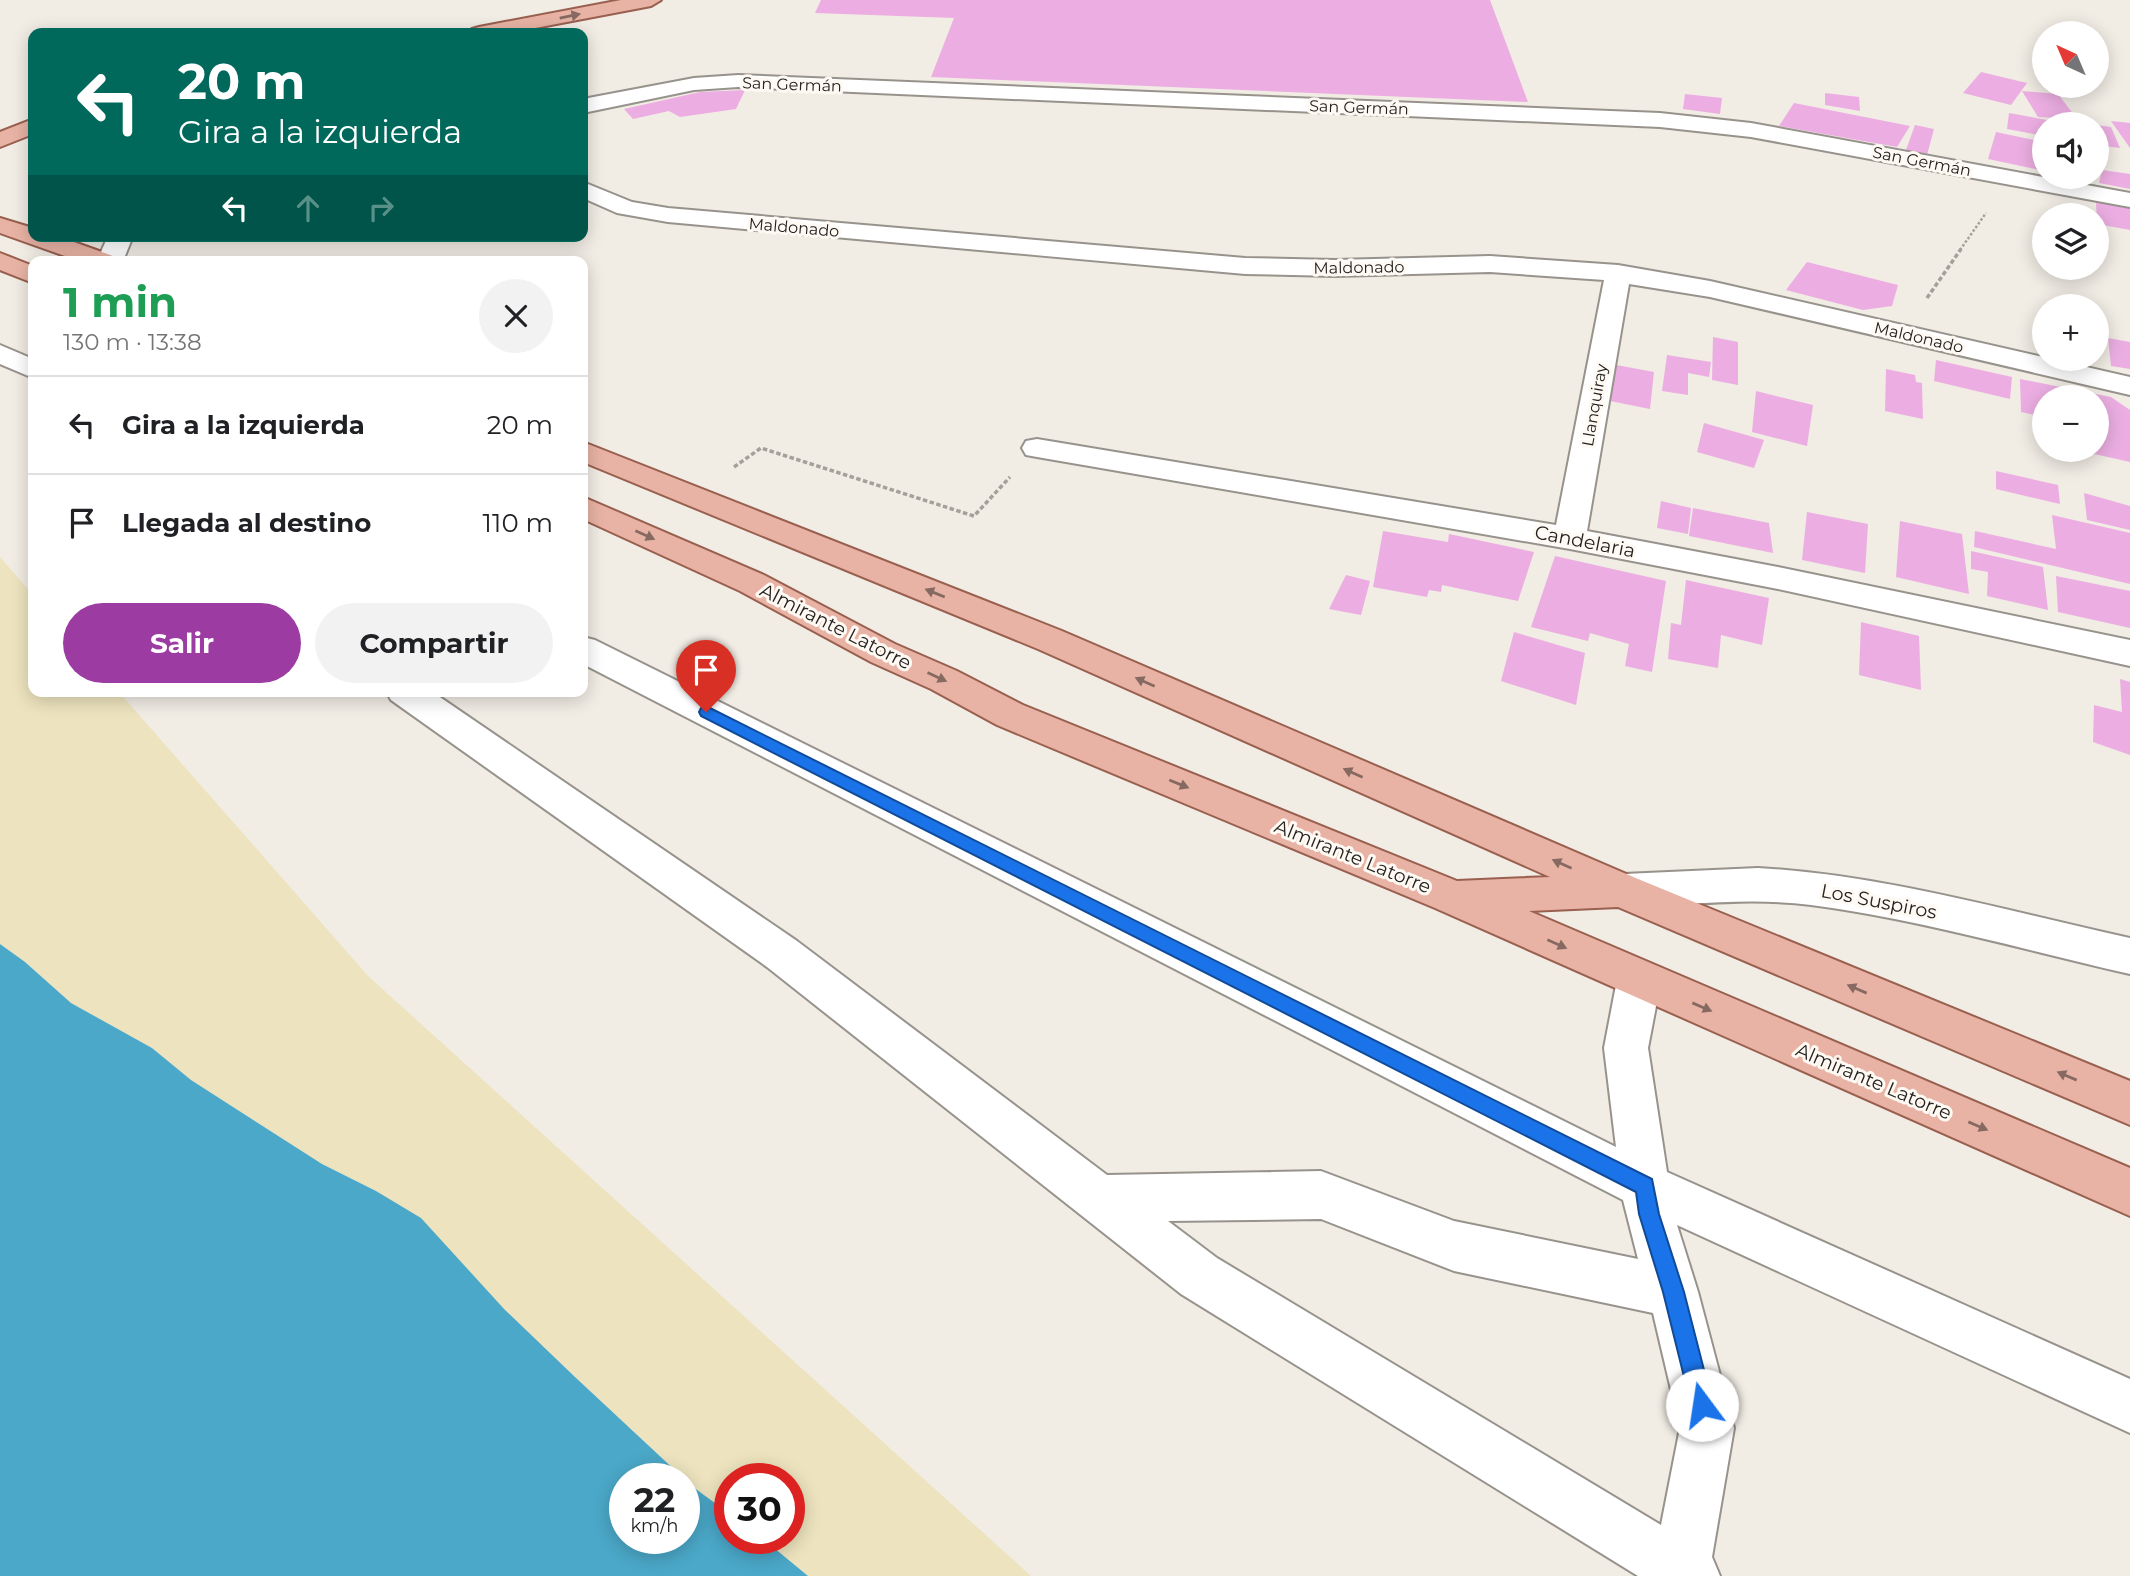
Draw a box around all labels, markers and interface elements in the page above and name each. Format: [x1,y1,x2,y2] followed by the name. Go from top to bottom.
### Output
[559,10,581,21] one-way arrow
[2032,21,2109,98] north arrow
[2032,21,2109,462] map controls
[178,52,305,111] text: 20 m
[63,56,154,147] icon: left
[742,73,842,96] street label: San Germán
[1309,96,1409,119] street label: San Germán
[178,112,462,151] text: Gira a la izquierda
[2032,112,2109,189] button: sound
[1871,143,1973,180] street label: San Germán
[216,189,254,227] icon: left
[289,189,327,227] icon: ahead
[362,189,400,227] icon: right
[2032,203,2109,280] button: layers
[748,214,840,241] street label: Maldonado
[1313,257,1405,278] street label: Maldonado
[63,276,177,328] text: 1 min
[479,279,553,353] button: close
[2032,294,2109,371] button: +
[1872,318,1965,357] street label: Maldonado
[63,328,202,356] text: 130 m · 13:38
[1578,362,1611,448] street label: Llanquiray
[2032,385,2109,462] button: −
[63,406,101,444] icon: left
[122,409,365,441] text: Gira a la izquierda
[487,409,553,441] text: 20 m
[63,504,101,542] icon: arrive
[122,507,371,539] text: Llegada al destino
[483,507,553,539] text: 110 m
[1533,520,1637,562] street label: Candelaria
[635,529,655,541] one-way arrow
[756,578,915,675] street label: Almirante Latorre
[925,587,945,599] one-way arrow
[63,603,301,683] button: Salir
[315,603,553,683] button: Compartir
[676,640,736,712] pin
[687,651,725,689] icon: arrive
[927,672,948,683] one-way arrow
[1134,676,1155,687] one-way arrow
[1343,767,1363,779] one-way arrow
[1169,779,1190,790] one-way arrow
[1271,815,1434,898] street label: Almirante Latorre
[1551,858,1572,869] one-way arrow
[1819,879,1939,924] street label: Los Suspiros
[1547,939,1568,950] one-way arrow
[1846,983,1867,994] one-way arrow
[1692,1001,1712,1013] one-way arrow
[1793,1038,1955,1125] street label: Almirante Latorre
[2056,1071,2077,1082] one-way arrow
[1968,1121,1989,1132] one-way arrow
[1665,1368,1739,1442] position arrow
[714,1463,805,1554] speed limit sign: 30
[634,1478,675,1521] text: 22
[630,1515,679,1537] text: km/h

